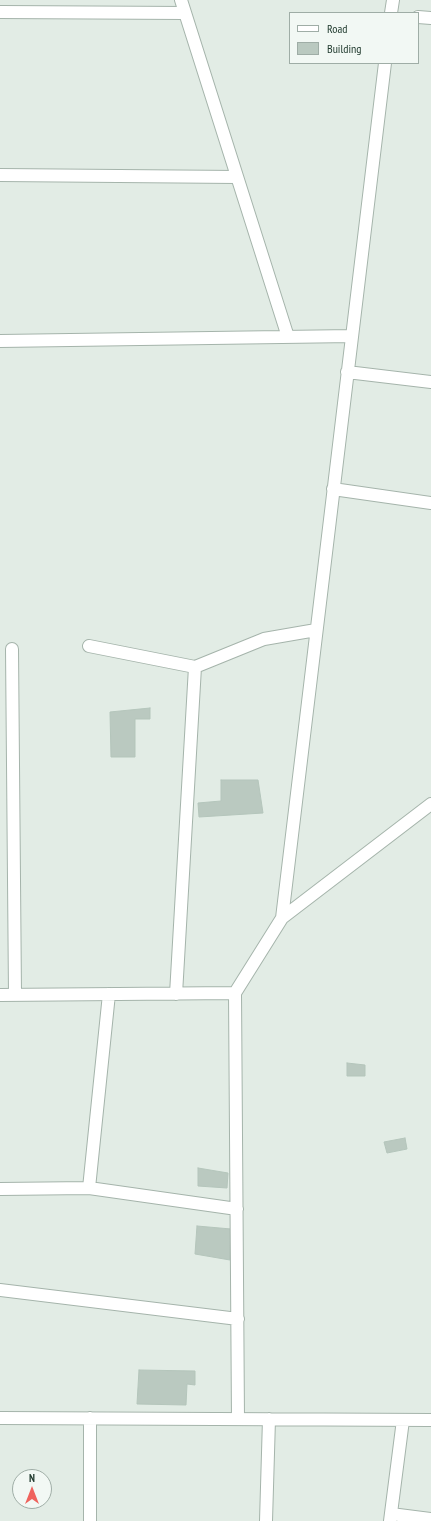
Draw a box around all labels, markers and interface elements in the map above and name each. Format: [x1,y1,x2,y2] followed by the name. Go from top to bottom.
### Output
[289,12,419,64] legend
[327,21,347,36] text: Road
[327,41,362,56] text: Building
[12,1469,52,1509] north arrow
[29,1471,35,1485] text: N

